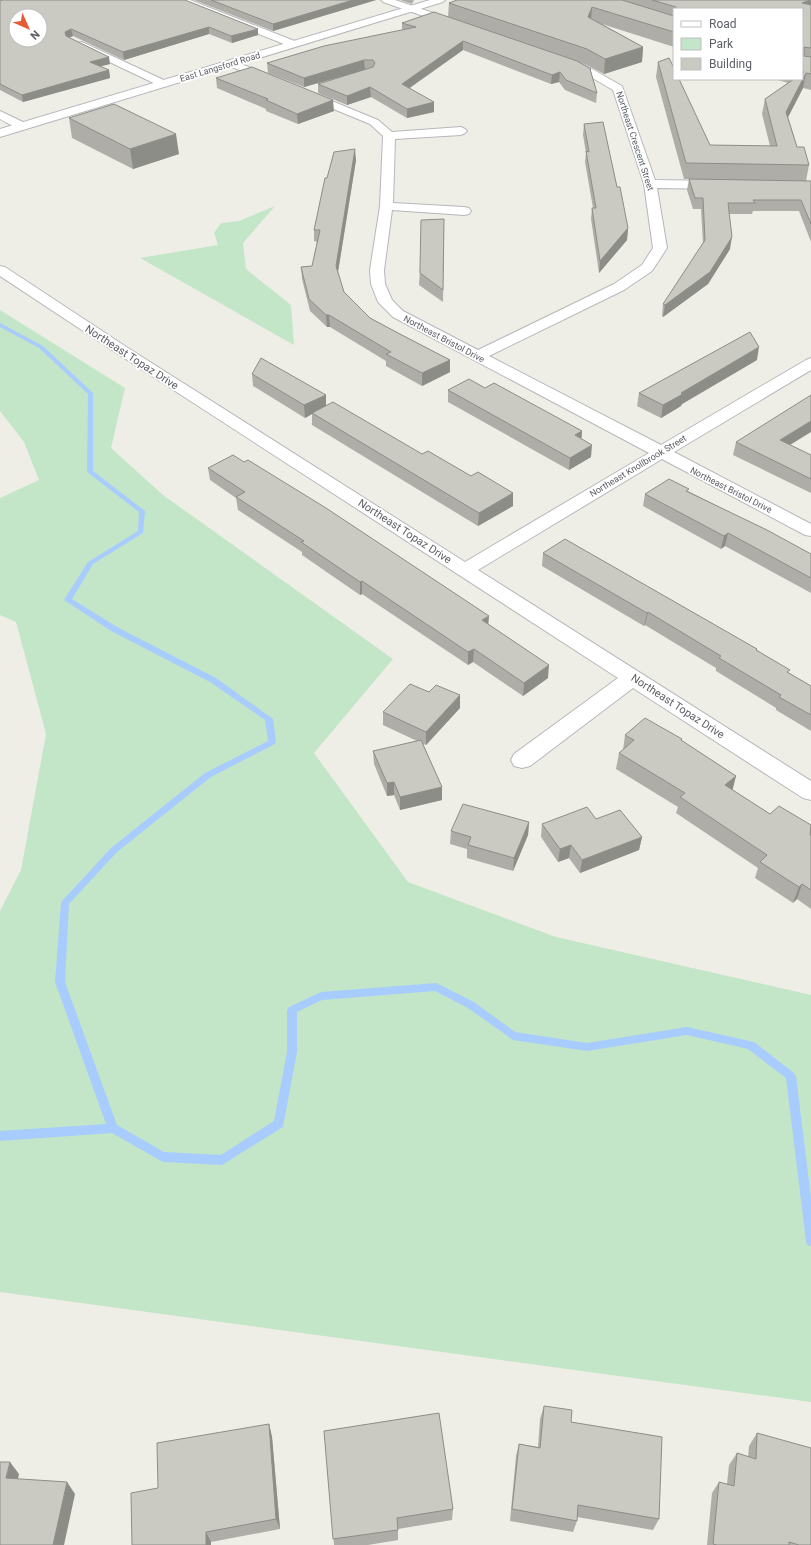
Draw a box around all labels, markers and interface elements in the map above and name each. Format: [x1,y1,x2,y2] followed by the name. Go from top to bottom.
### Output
[8,8,48,48] north arrow
[673,8,803,80] legend
[709,17,737,31] text: Road
[27,27,42,42] text: N
[709,37,734,51] text: Park
[179,50,261,84] street label: East Langsford Road
[709,57,752,71] text: Building
[614,90,656,192] street label: Northeast Crescent Street
[402,313,486,365] street label: Northeast Bristol Drive
[83,322,181,393] street label: Northeast Topaz Drive
[588,433,688,499] street label: Northeast Knollbrook Street
[688,465,774,515] street label: Northeast Bristol Drive
[356,496,454,567] street label: Northeast Topaz Drive
[629,671,727,742] street label: Northeast Topaz Drive

